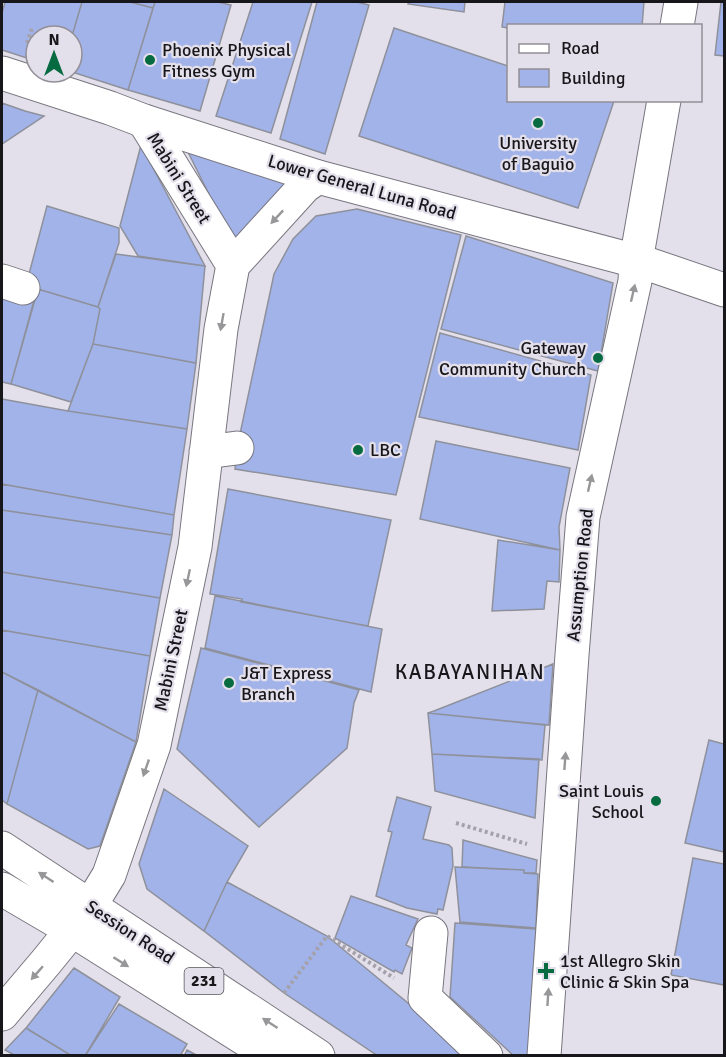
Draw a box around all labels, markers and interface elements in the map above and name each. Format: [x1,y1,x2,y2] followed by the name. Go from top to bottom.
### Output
[24,24,84,84] north arrow
[507,24,702,102] legend
[48,30,60,50] text: N
[561,37,600,59] text: Road
[162,39,291,82] place label: Phoenix Physical Fitness Gym
[143,53,157,67] marker: Phoenix Physical Fitness Gym
[561,67,625,89] text: Building
[531,116,545,130] marker: University of Baguio
[142,128,216,228] street label: Mabini Street
[499,132,577,175] place label: University of Baguio
[265,150,459,224] street label: Lower General Luna Road
[270,210,284,224] one-way arrow
[628,284,638,302] one-way arrow
[217,313,226,332] one-way arrow
[439,337,587,380] place label: Gateway Community Church
[591,351,605,365] marker: Gateway Community Church
[370,439,401,461] place label: LBC
[351,443,365,457] marker: LBC
[586,474,596,492] one-way arrow
[562,507,598,643] street label: Assumption Road
[183,568,192,587] one-way arrow
[149,607,193,713] street label: Mabini Street
[395,659,545,685] district label: KABAYANIHAN
[241,662,332,705] place label: J&T Express Branch
[222,676,236,690] marker: J&T Express Branch
[560,751,569,770] one-way arrow
[141,759,151,777] one-way arrow
[559,780,644,823] place label: Saint Louis School
[649,794,663,808] marker: Saint Louis School
[38,872,54,883] one-way arrow
[82,895,178,969] street label: Session Road
[560,950,689,993] place label: 1st Allegro Skin Clinic & Skin Spa
[113,956,129,967] one-way arrow
[537,962,555,980] marker: 1st Allegro Skin Clinic & Skin Spa
[31,965,44,980] one-way arrow
[184,968,224,994] road number: 231
[544,988,553,1007] one-way arrow
[262,1017,278,1029] one-way arrow

